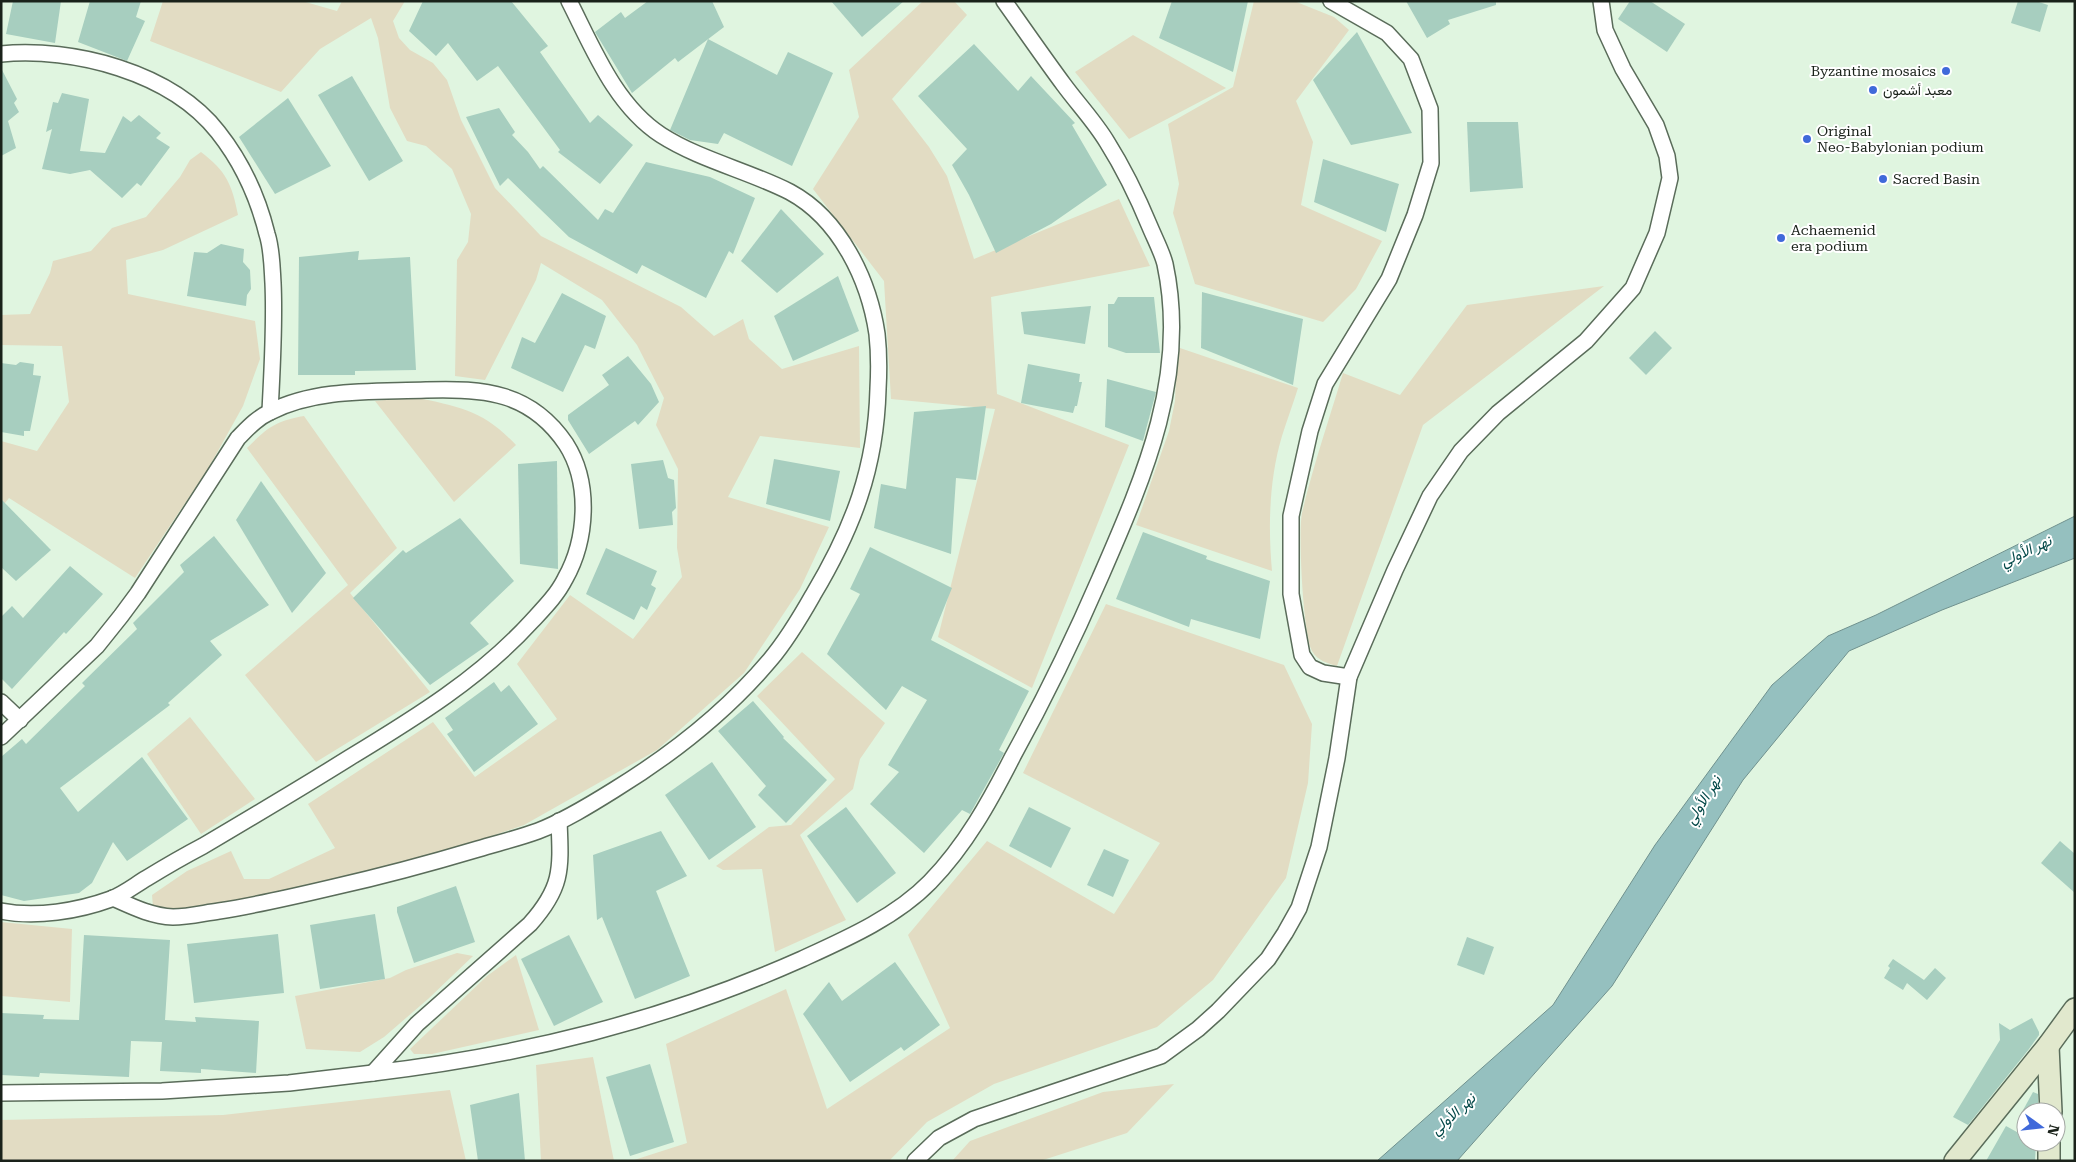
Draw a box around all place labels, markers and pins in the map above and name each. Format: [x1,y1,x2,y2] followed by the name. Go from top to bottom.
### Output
[1811,63,1936,79] place label: Byzantine mosaics
[1940,65,1952,77] marker: Byzantine mosaics
[1883,82,1952,99] place label: معبد أشمون
[1867,84,1879,96] marker: معبد أشمون
[1817,123,1984,155] place label: Original Neo-Babylonian podium
[1801,133,1813,145] marker: Original Neo-Babylonian podium
[1893,171,1980,187] place label: Sacred Basin
[1877,173,1889,185] marker: Sacred Basin
[1791,222,1876,254] place label: Achaemenid era podium
[1775,232,1787,244] marker: Achaemenid era podium

